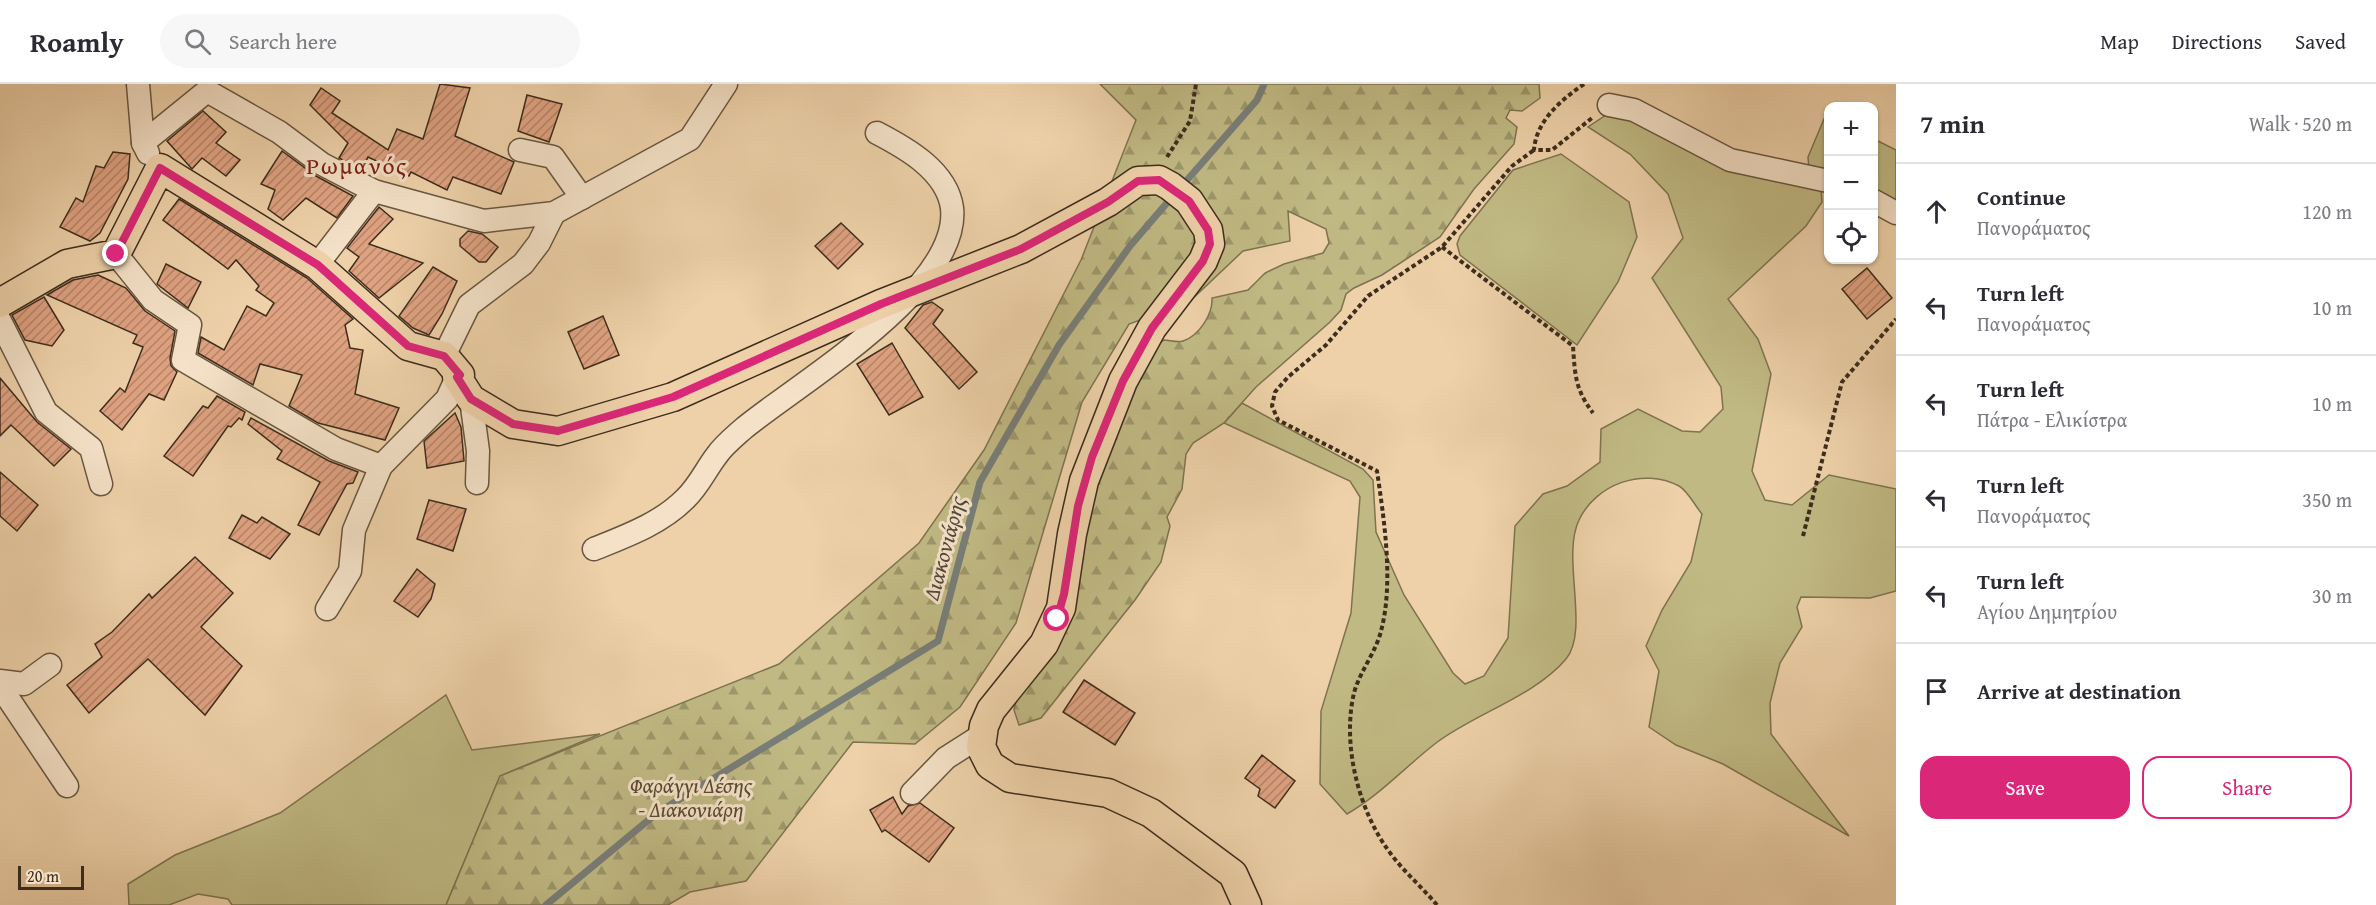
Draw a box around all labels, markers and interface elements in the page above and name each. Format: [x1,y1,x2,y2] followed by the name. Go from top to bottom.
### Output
[160,14,580,68] search box
[30,21,124,62] text: Roamly
[181,25,214,58] icon: search
[229,25,337,57] text: Search here
[2100,26,2139,57] text: Map
[2172,26,2262,57] text: Directions
[2295,26,2346,57] text: Saved
[1824,102,1878,264] map controls
[1824,102,1878,156] button: +
[1920,104,1985,143] text: 7 min
[2249,109,2352,138] text: Walk · 520 m
[306,148,408,183] district label: Ρωμανός
[1824,156,1878,210] button: −
[1977,181,2066,213] text: Continue
[1920,195,1953,228] icon: ahead
[2302,197,2352,226] text: 120 m
[1824,210,1878,264] button: locate
[1977,213,2091,242] text: Πανοράματος
[102,240,128,266] route end
[1977,277,2064,309] text: Turn left
[1920,291,1953,324] icon: left
[2312,293,2352,322] text: 10 m
[1977,309,2091,338] text: Πανοράματος
[1977,373,2064,405] text: Turn left
[1920,387,1953,420] icon: left
[2312,389,2352,418] text: 10 m
[1977,405,2128,434] text: Πάτρα - Ελικίστρα
[1977,469,2064,501] text: Turn left
[1920,483,1953,516] icon: left
[2302,485,2352,514] text: 350 m
[915,491,974,604] water label: Διακονιάρης
[1977,501,2091,530] text: Πανοράματος
[1977,565,2064,597] text: Turn left
[1920,579,1953,612] icon: left
[2312,581,2352,610] text: 30 m
[1977,597,2117,626] text: Αγίου Δημητρίου
[1043,605,1069,631] route start
[1920,675,1953,708] icon: arrive
[1977,675,2181,707] text: Arrive at destination
[1920,756,2130,819] button: Save
[2142,756,2352,819] button: Share
[630,770,753,825] park label: Φαράγγι Δέσης - Διακονιάρη
[18,863,84,890] scale bar
[27,864,59,888] text: 20 m

